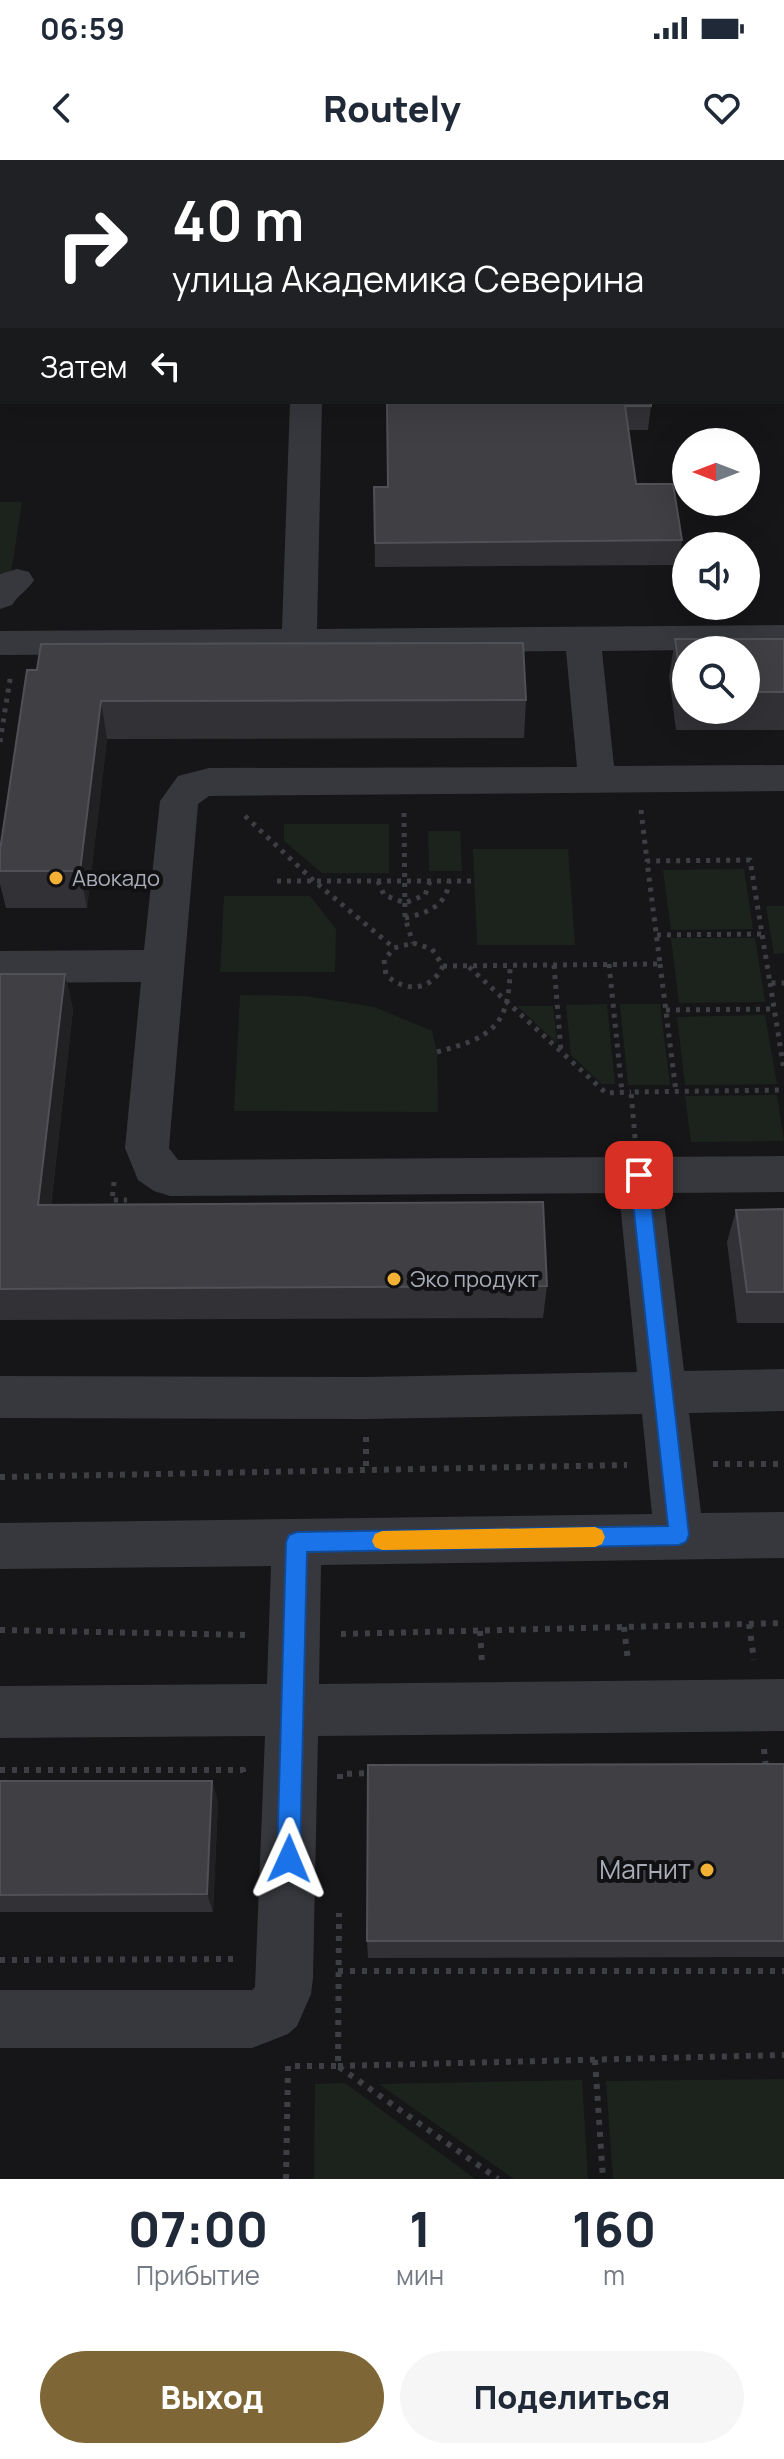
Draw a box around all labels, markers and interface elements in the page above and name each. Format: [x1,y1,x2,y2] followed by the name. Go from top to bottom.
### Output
[40,8,125,49] text: 06:59
[323,84,461,133] text: Routely
[40,86,84,130] icon: back
[700,86,744,130] icon: heart
[172,181,304,258] text: 40 m
[40,192,144,296] icon: right
[172,254,644,303] text: улица Академика Северина
[144,344,188,388] icon: left
[40,346,128,387] text: Затем
[672,428,760,516] north arrow
[672,428,760,724] map controls
[672,532,760,620] button: sound
[672,636,760,724] button: search
[72,863,160,893] place label: Авокадо
[47,869,65,887] marker: Авокадо
[605,1141,673,1209] pin
[617,1153,661,1197] icon: arrive
[410,1264,539,1294] place label: Эко продукт
[385,1270,403,1288] marker: Эко продукт
[247,1817,331,1901] position arrow
[599,1851,691,1887] place label: Магнит
[698,1861,716,1879] marker: Магнит
[128,2196,268,2261] text: 07:00
[409,2196,431,2261] text: 1
[572,2196,656,2261] text: 160
[136,2257,260,2293] text: Прибытие
[396,2257,444,2293] text: мин
[603,2257,625,2293] text: m
[40,2351,384,2443] button: Выход
[400,2351,744,2443] button: Поделиться

